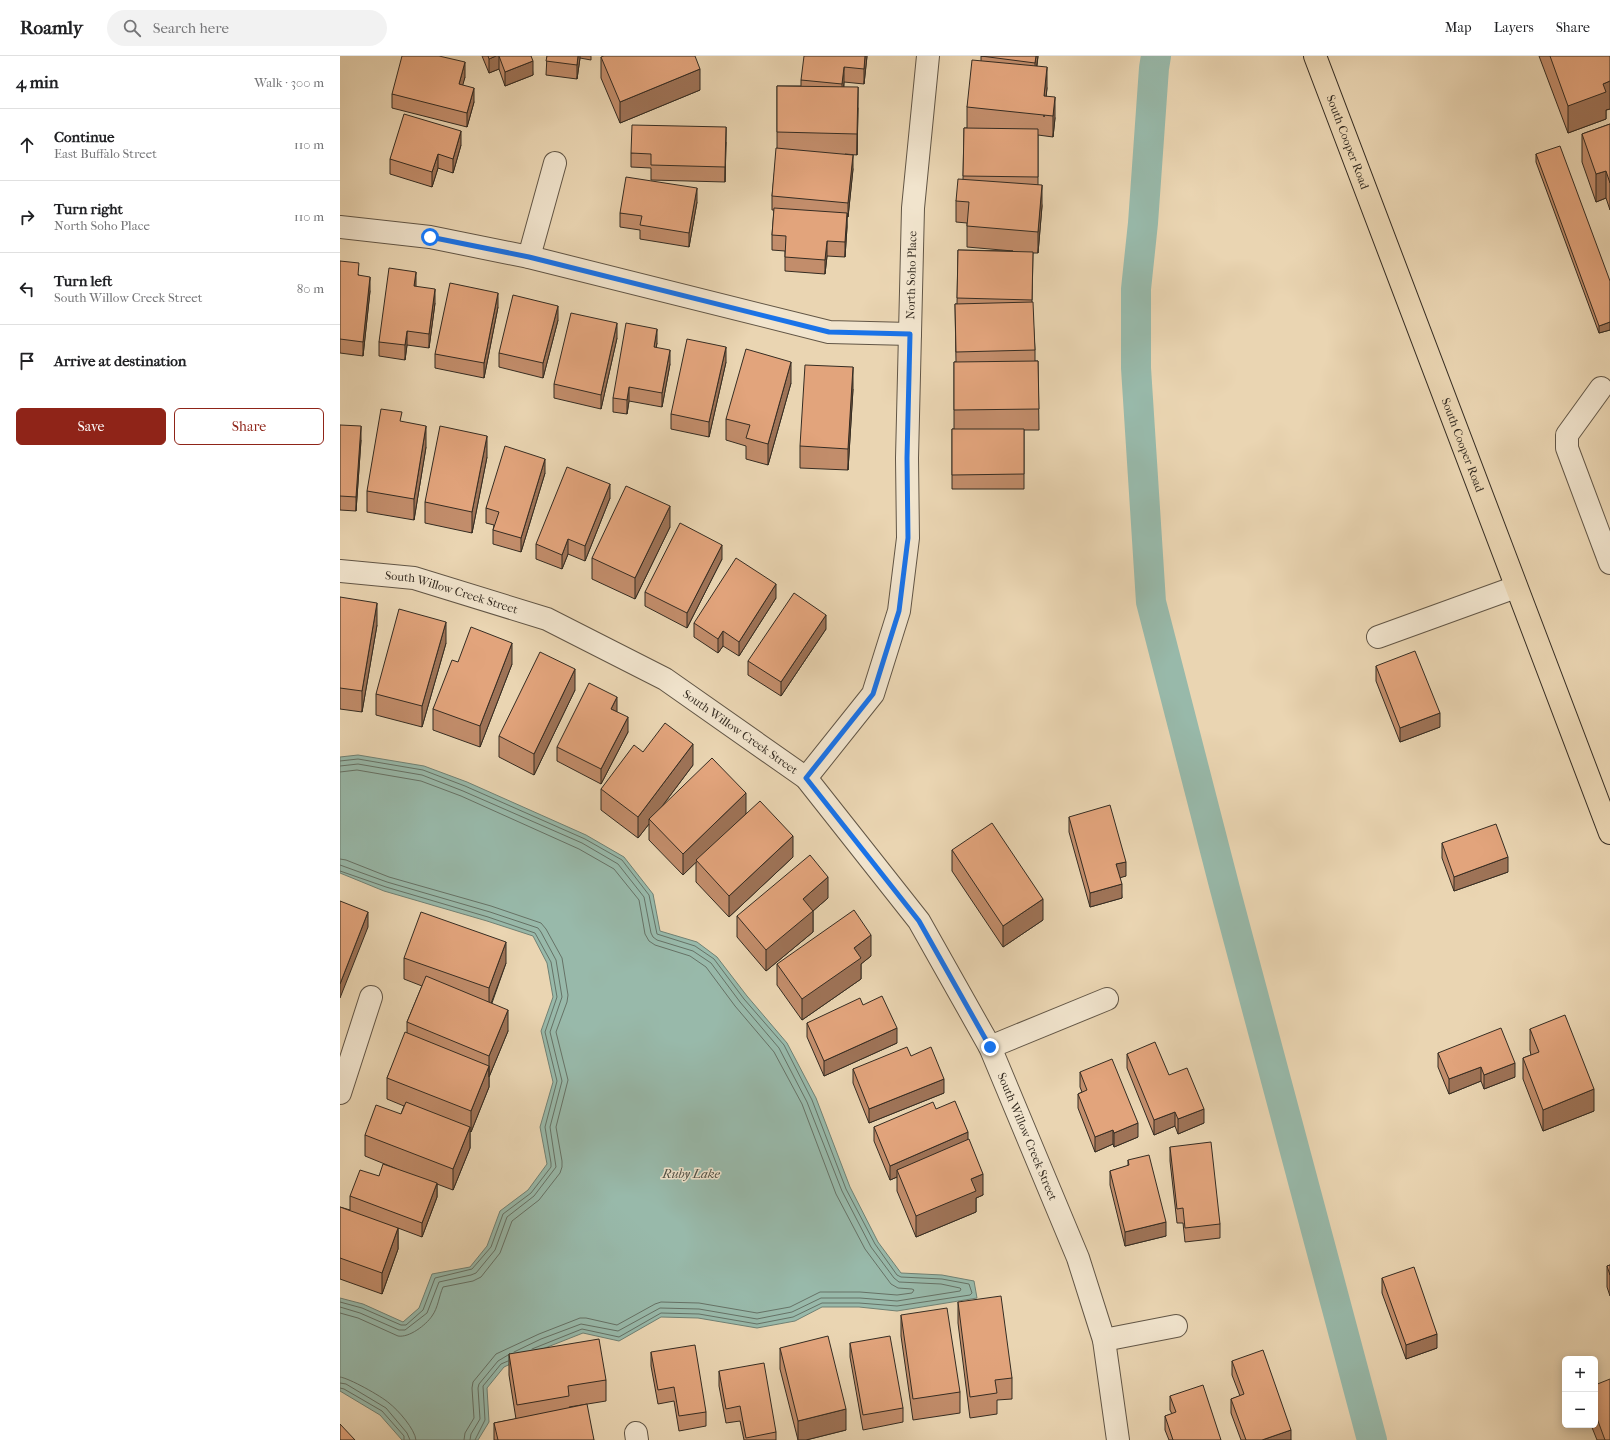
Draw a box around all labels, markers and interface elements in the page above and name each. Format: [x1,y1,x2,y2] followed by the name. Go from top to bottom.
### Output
[107,10,387,46] search box
[20,17,83,39] text: Roamly
[121,17,143,39] icon: search
[153,19,229,37] text: Search here
[1445,19,1472,36] text: Map
[1494,19,1534,36] text: Layers
[1556,19,1590,36] text: Share
[16,72,59,92] text: 4 min
[254,75,324,90] text: Walk · 300 m
[1323,93,1372,192] street label: South Cooper Road
[54,128,114,146] text: Continue
[16,134,38,156] icon: ahead
[294,137,324,152] text: 110 m
[54,146,157,161] text: East Buffalo Street
[54,200,123,218] text: Turn right
[16,206,38,228] icon: right
[294,209,324,224] text: 110 m
[54,218,150,233] text: North Soho Place
[421,228,439,246] route start
[903,231,919,320] street label: North Soho Place
[54,272,112,290] text: Turn left
[16,278,38,300] icon: left
[297,281,324,296] text: 80 m
[54,290,202,305] text: South Willow Creek Street
[16,350,38,372] icon: arrive
[54,352,186,370] text: Arrive at destination
[1438,396,1487,494] street label: South Cooper Road
[16,408,166,445] button: Save
[174,408,324,445] button: Share
[385,568,520,617] street label: South Willow Creek Street
[680,687,801,777] street label: South Willow Creek Street
[981,1038,999,1056] route end
[994,1070,1060,1203] street label: South Willow Creek Street
[661,1166,721,1181] water label: Ruby Lake
[1562,1356,1598,1428] map controls
[1562,1356,1598,1392] button: +
[1562,1392,1598,1428] button: −

